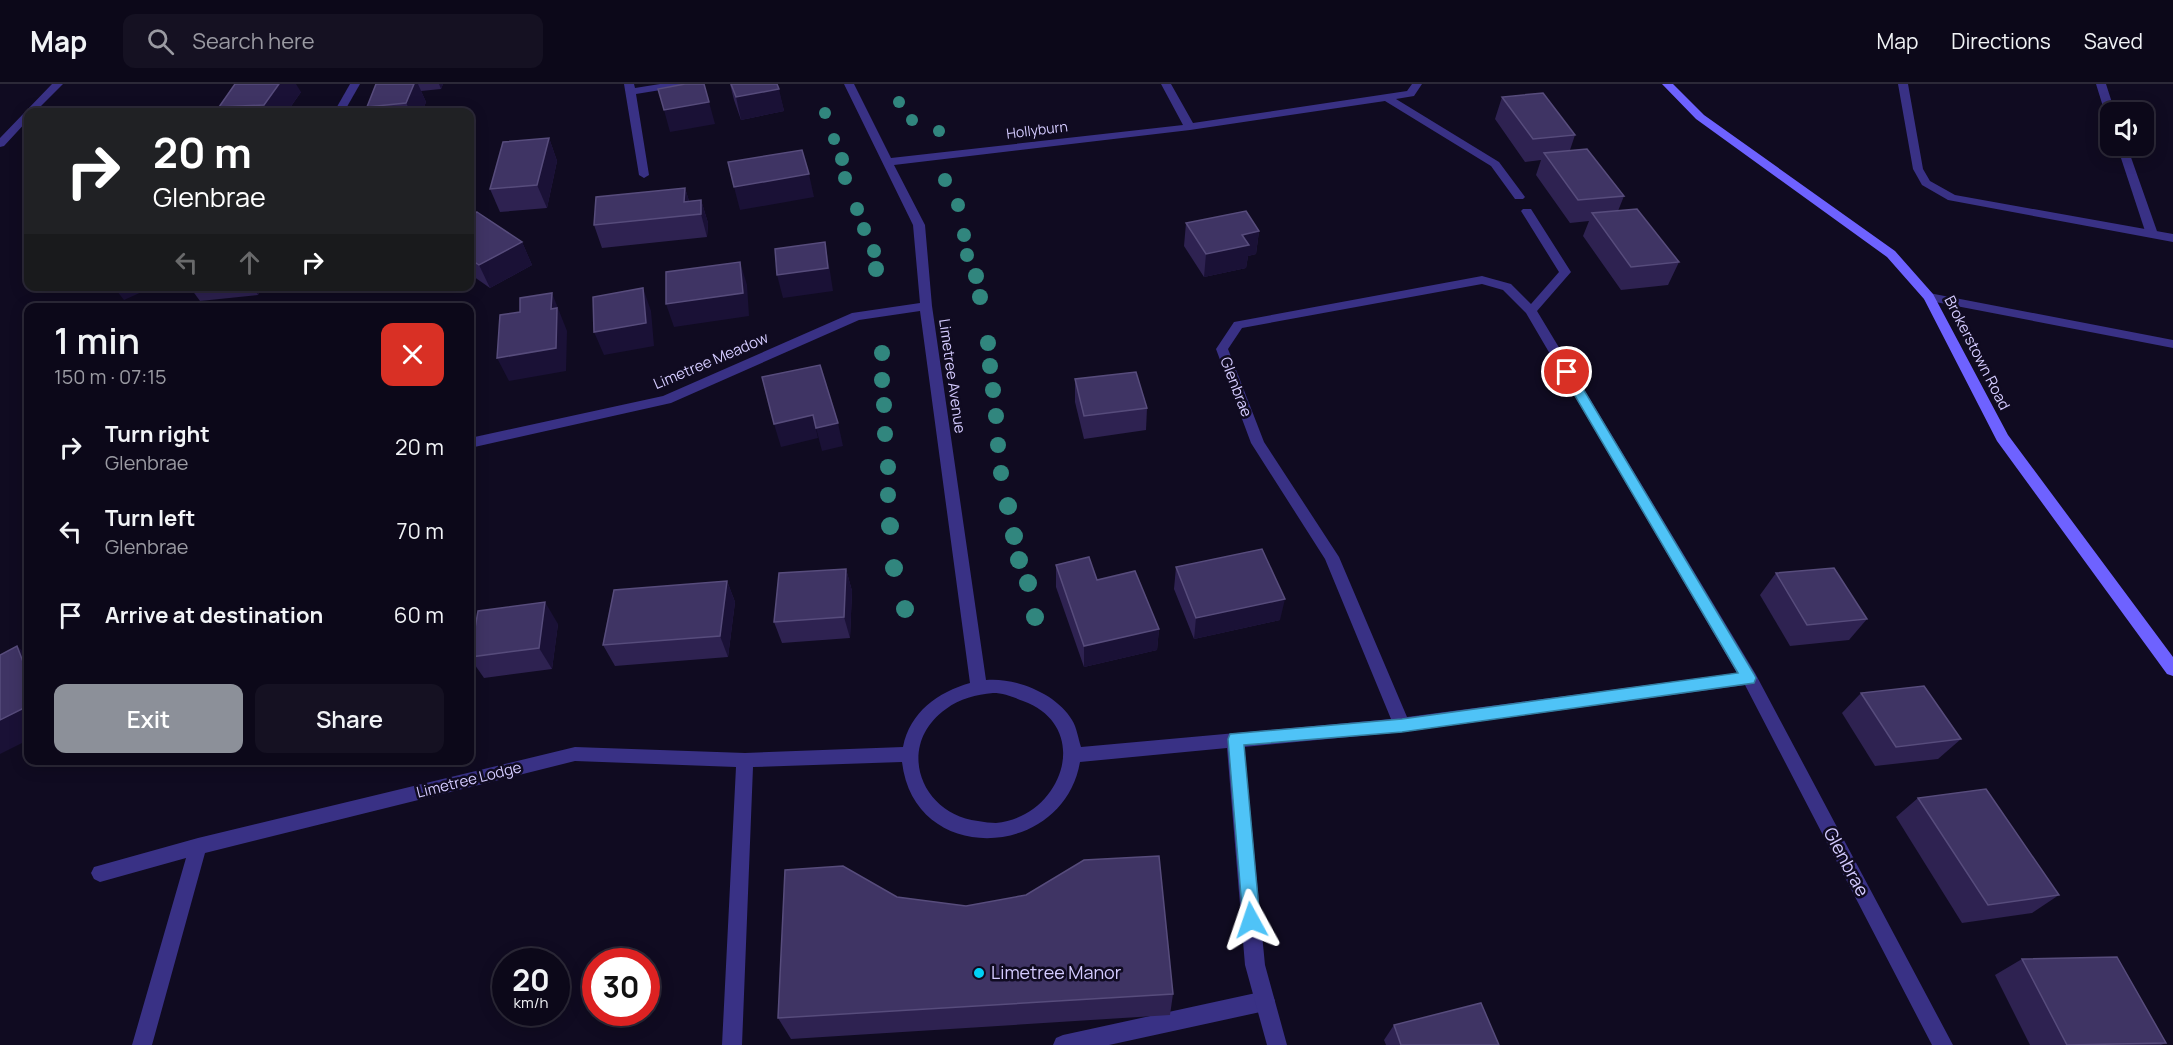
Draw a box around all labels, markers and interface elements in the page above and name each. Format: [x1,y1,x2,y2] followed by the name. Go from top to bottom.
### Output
[123,14,543,68] search box
[30,22,87,60] text: Map
[144,25,177,58] icon: search
[192,26,315,56] text: Search here
[1877,27,1918,55] text: Map
[1951,27,2051,55] text: Directions
[2084,27,2143,55] text: Saved
[2100,102,2154,156] map controls
[2100,102,2154,156] button: sound
[1005,116,1069,143] street label: Hollyburn
[153,123,252,181] text: 20 m
[54,132,132,210] icon: right
[153,178,266,215] text: Glenbrae
[170,246,203,279] icon: left
[233,246,266,279] icon: ahead
[296,246,329,279] icon: right
[1940,292,2015,414] street label: Brokerstown Road
[54,316,140,365] text: 1 min
[934,317,971,435] street label: Limetree Avenue
[381,323,444,386] button: close
[650,327,772,394] street label: Limetree Meadow
[1541,346,1592,397] pin
[1215,354,1258,420] street label: Glenbrae
[1550,355,1583,388] icon: arrive
[54,363,167,390] text: 150 m · 07:15
[105,419,210,449] text: Turn right
[54,431,87,464] icon: right
[395,432,444,462] text: 20 m
[105,449,189,476] text: Glenbrae
[105,503,195,533] text: Turn left
[54,515,87,548] icon: left
[396,516,444,546] text: 70 m
[105,533,189,560] text: Glenbrae
[54,599,87,632] icon: arrive
[105,600,323,630] text: Arrive at destination
[394,600,444,630] text: 60 m
[54,684,243,753] button: Exit
[255,684,444,753] button: Share
[414,756,524,803] street label: Limetree Lodge
[1819,823,1875,900] street label: Glenbrae
[1219,888,1283,952] position arrow
[582,948,660,1026] speed limit sign: 30
[512,959,550,1000] text: 20
[991,960,1122,984] place label: Limetree Manor
[972,966,986,980] marker: Limetree Manor
[514,992,548,1013] text: km/h

